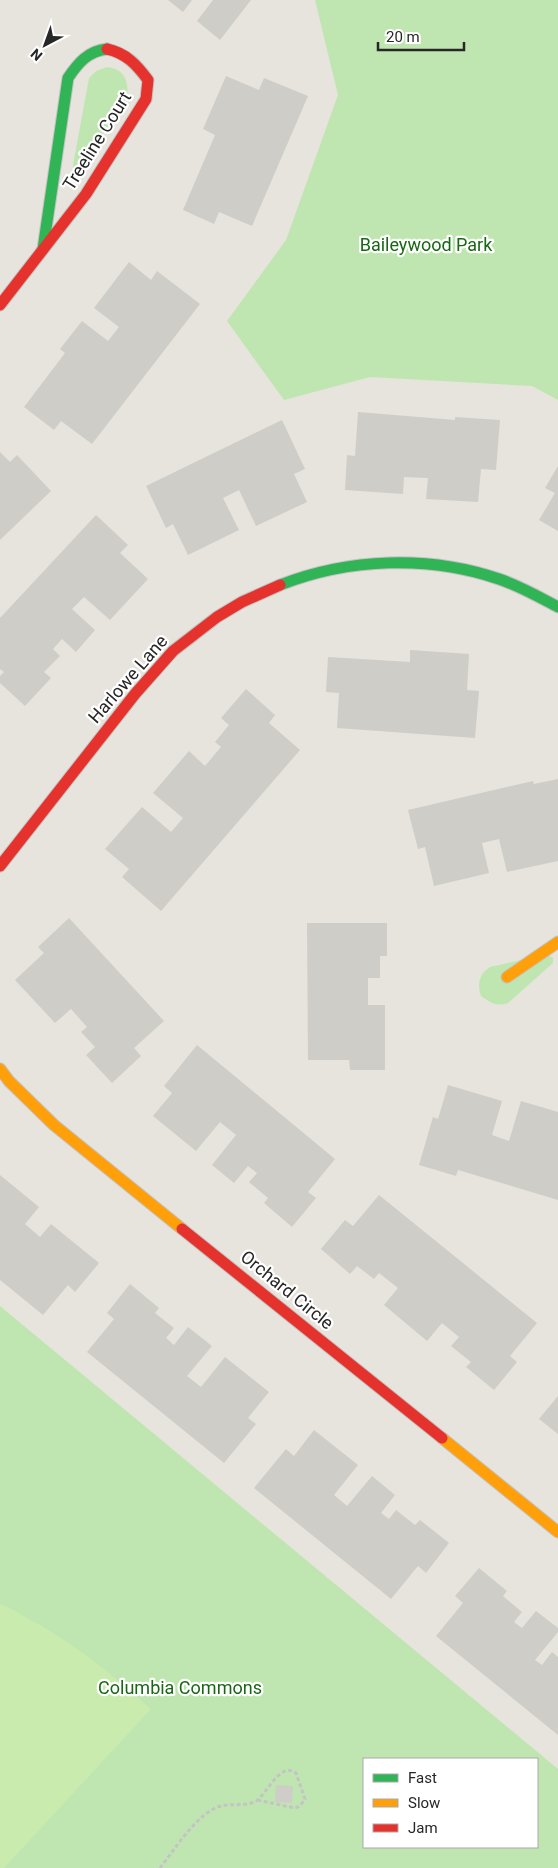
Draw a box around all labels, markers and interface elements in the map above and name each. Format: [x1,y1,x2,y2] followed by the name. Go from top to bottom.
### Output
[20,20,70,70] north arrow
[378,20,464,52] scale bar
[386,28,420,46] text: 20 m
[27,46,45,64] text: N
[58,88,135,194] street label: Treeline Court
[360,234,493,255] park label: Baileywood Park
[84,630,172,727] street label: Harlowe Lane
[237,1246,338,1333] street label: Orchard Circle
[98,1677,262,1698] park label: Columbia Commons
[363,1758,538,1848] legend
[408,1769,437,1787] text: Fast
[408,1794,440,1812] text: Slow
[408,1819,438,1837] text: Jam

